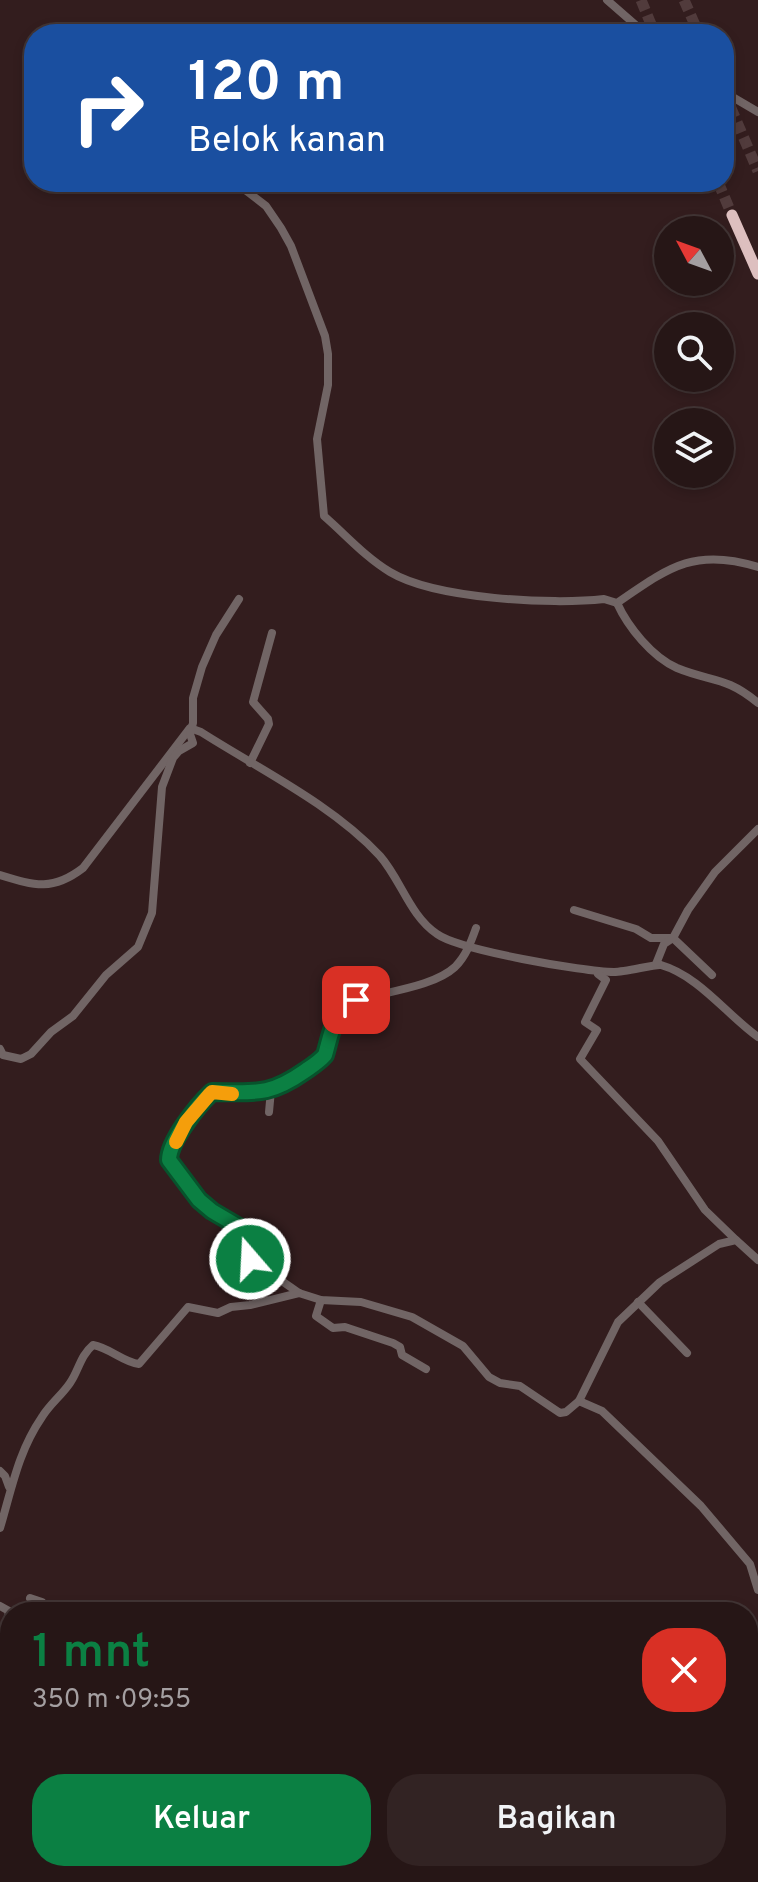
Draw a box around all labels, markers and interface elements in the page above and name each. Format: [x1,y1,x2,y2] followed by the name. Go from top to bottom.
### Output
[188,50,345,120] text: 120 m
[56,56,160,160] icon: right
[188,119,386,165] text: Belok kanan
[654,216,734,296] north arrow
[654,216,734,488] map controls
[654,312,734,392] button: search
[654,408,734,488] button: layers
[322,966,390,1034] pin
[334,978,378,1022] icon: arrive
[208,1217,292,1301] position arrow
[32,1624,150,1684] text: 1 mnt
[642,1628,726,1712] button: close
[32,1684,191,1717] text: 350 m · 09:55
[32,1774,371,1866] button: Keluar
[387,1774,726,1866] button: Bagikan

